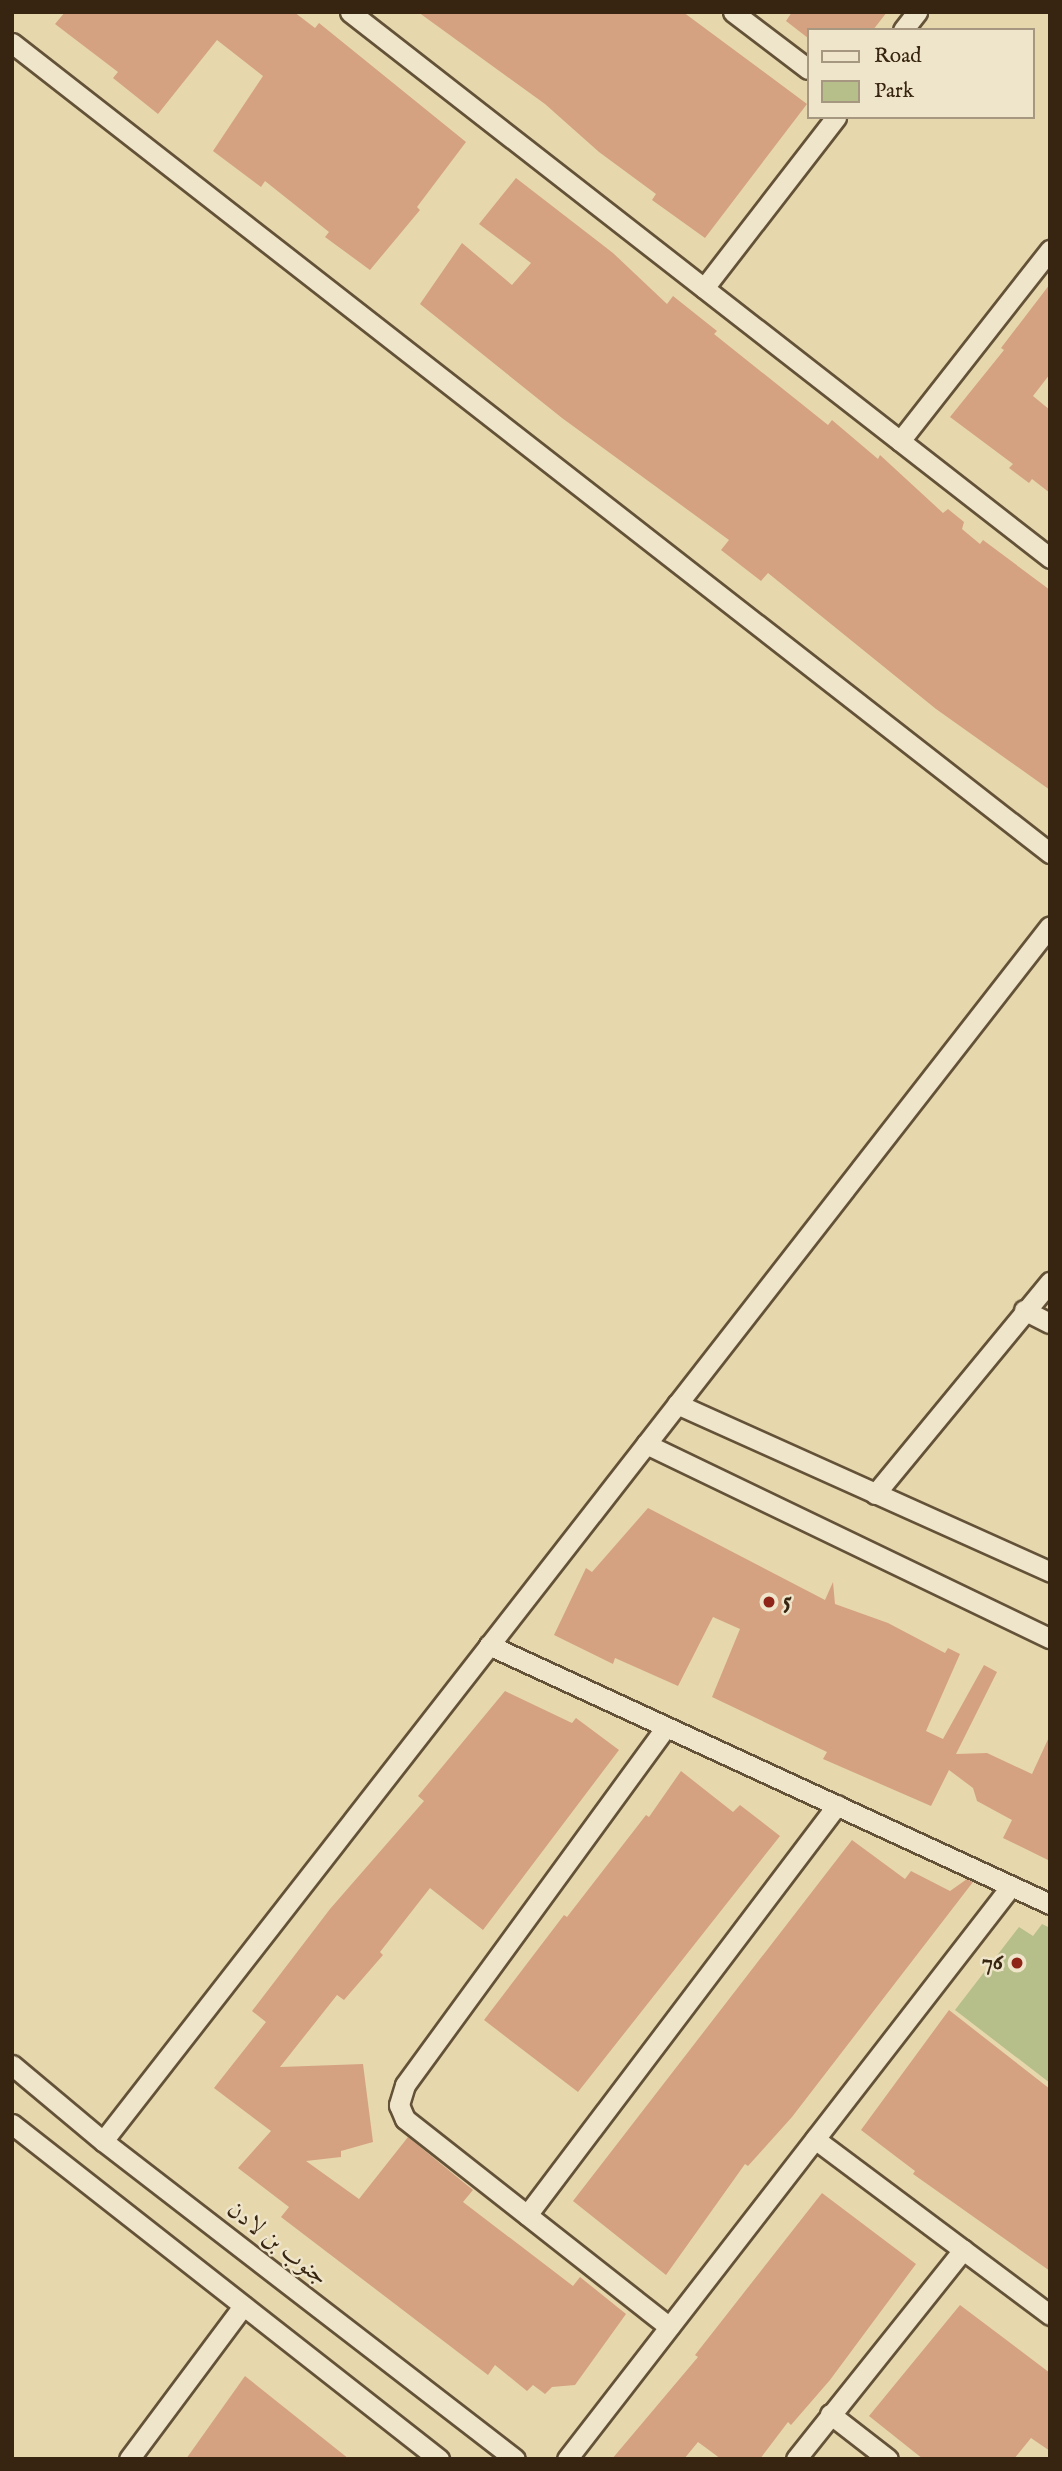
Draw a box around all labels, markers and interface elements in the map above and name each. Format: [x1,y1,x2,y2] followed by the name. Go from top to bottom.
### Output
[806,28,1034,119] legend
[874,43,921,70] text: Road
[874,78,914,105] text: Park
[783,1588,792,1616] place label: 5
[761,1594,777,1610] marker: 5
[982,1949,1003,1977] place label: 76
[1009,1955,1025,1971] marker: 76
[221,2196,333,2292] street label: جنوب بن لادن

